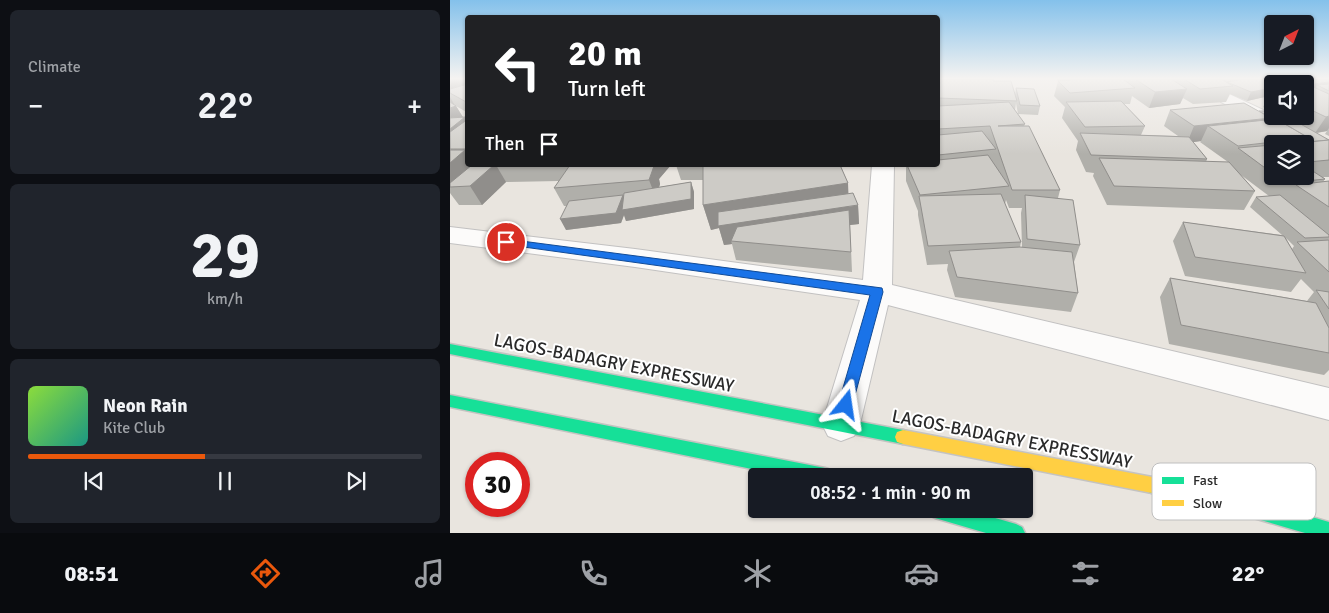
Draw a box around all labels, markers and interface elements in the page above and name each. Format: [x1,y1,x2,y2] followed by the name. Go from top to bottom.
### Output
[1264,15,1314,65] north arrow
[1264,15,1314,185] map controls
[568,32,642,75] text: 20 m
[485,35,550,100] icon: left
[28,57,81,77] text: Climate
[568,75,646,102] text: Turn left
[1264,75,1314,125] button: sound
[197,82,253,129] text: 22°
[28,89,43,123] text: −
[407,89,422,123] text: +
[535,130,563,158] icon: arrive
[485,132,525,156] text: Then
[1264,135,1314,185] button: layers
[190,216,260,296] text: 29
[485,221,527,263] pin
[492,228,520,256] icon: arrive
[207,289,243,309] text: km/h
[492,329,736,397] street label: LAGOS-BADAGRY EXPRESSWAY
[819,378,871,430] position arrow
[103,394,188,418] text: Neon Rain
[890,405,1134,473] street label: LAGOS-BADAGRY EXPRESSWAY
[103,418,165,438] text: Kite Club
[465,452,530,517] speed limit sign: 30
[1152,463,1316,520] legend
[80,467,108,495] icon: previous
[211,467,239,495] icon: pause
[342,467,370,495] icon: next
[1193,472,1218,489] text: Fast
[810,481,971,505] text: 08:52 · 1 min · 90 m
[1193,495,1222,512] text: Slow
[248,556,283,591] icon: directions
[412,556,447,591] icon: music
[576,556,611,591] icon: phone
[740,556,775,591] icon: climate
[904,556,939,591] icon: car
[1068,556,1103,591] icon: filters
[65,560,119,587] text: 08:51
[1232,560,1264,587] text: 22°

